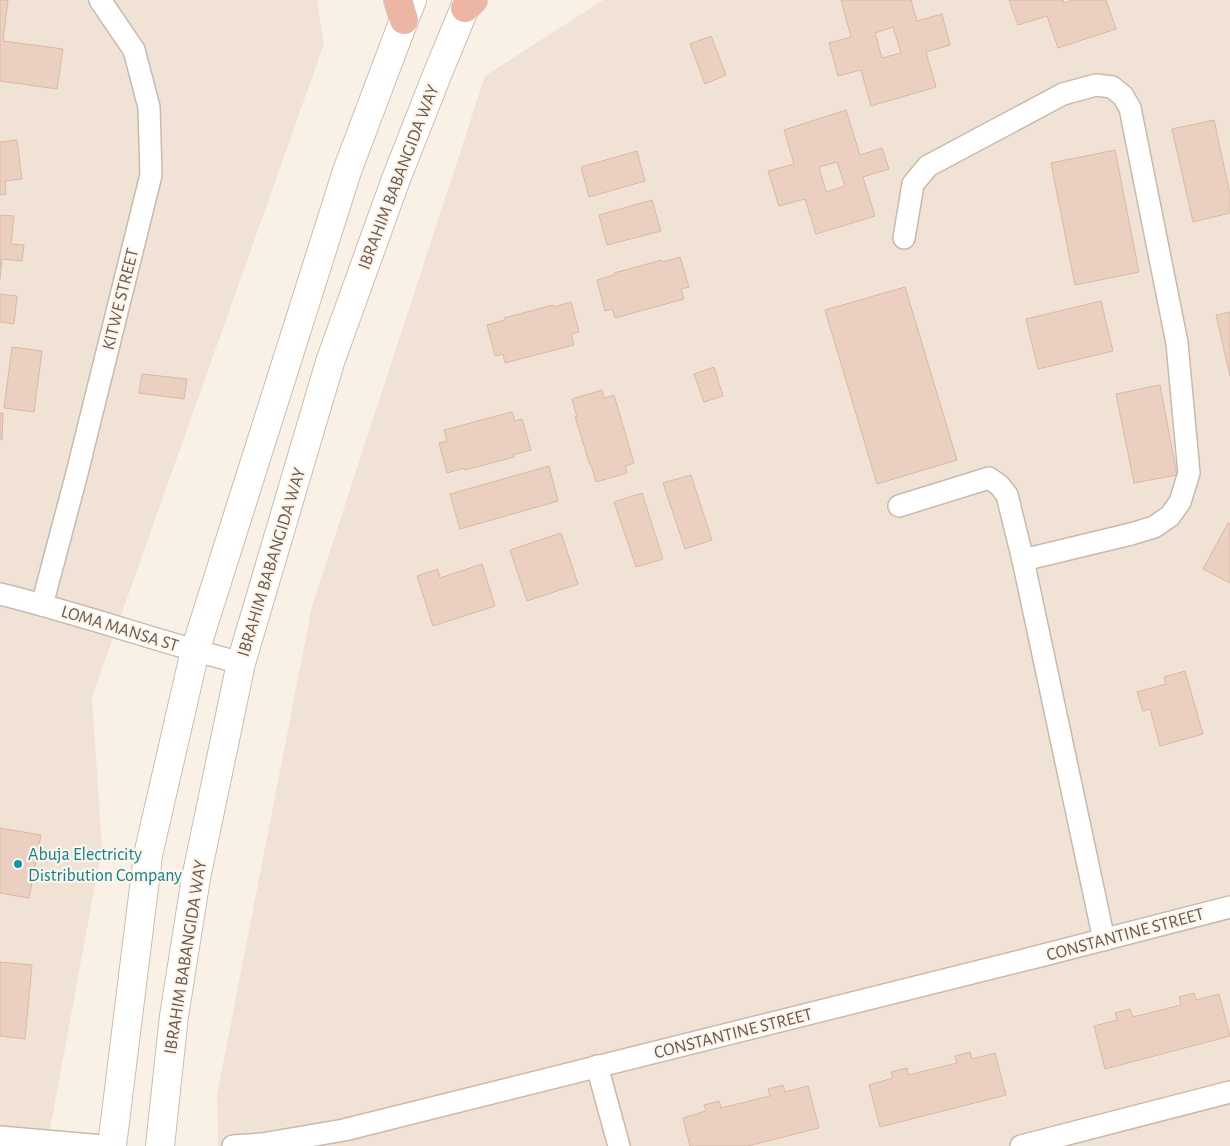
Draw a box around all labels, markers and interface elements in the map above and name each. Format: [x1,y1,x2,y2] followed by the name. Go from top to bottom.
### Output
[355,82,443,272] street label: IBRAHIM BABANGIDA WAY
[100,246,142,352] street label: KITWE STREET
[235,465,309,659] street label: IBRAHIM BABANGIDA WAY
[59,603,181,655] street label: LOMA MANSA ST
[28,846,182,885] place label: Abuja Electricity Distribution Company
[12,858,24,870] marker: Abuja Electricity Distribution Company
[162,858,210,1056] street label: IBRAHIM BABANGIDA WAY
[1045,905,1206,965] street label: CONSTANTINE STREET
[652,1006,814,1062] street label: CONSTANTINE STREET

